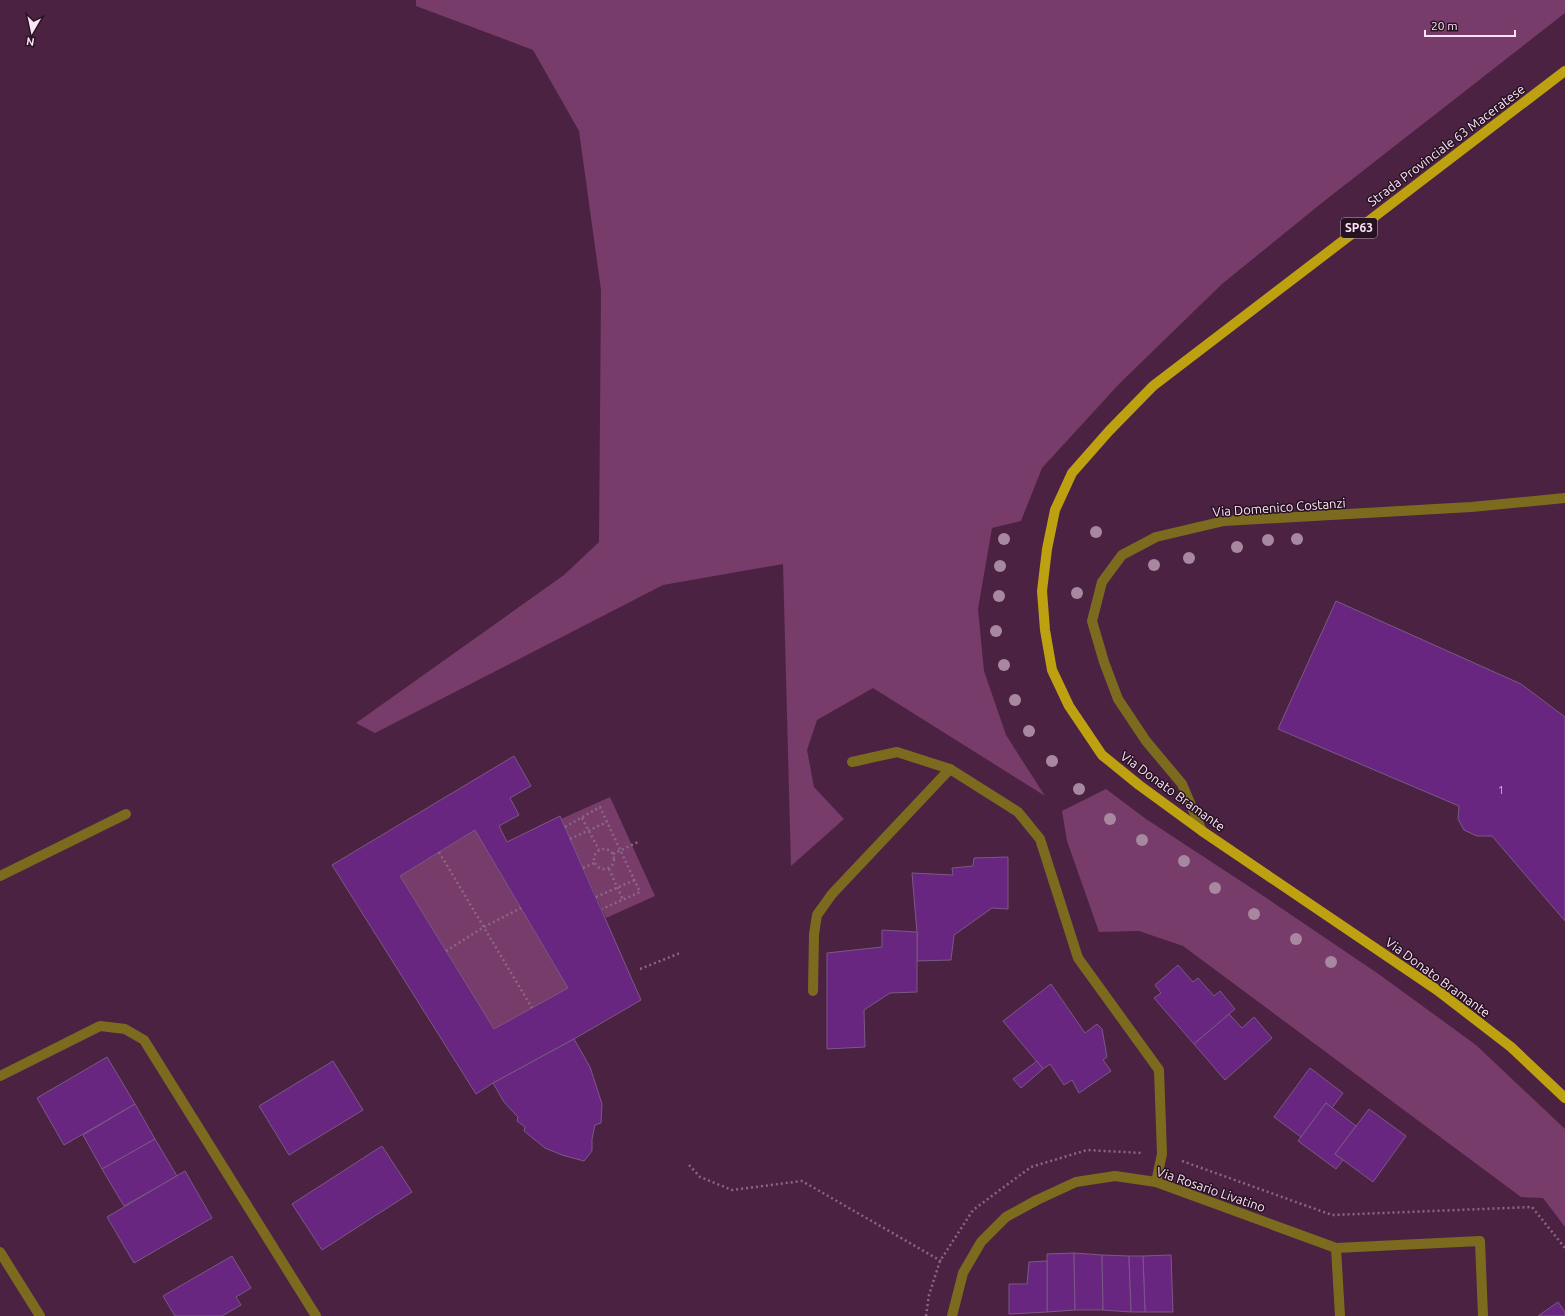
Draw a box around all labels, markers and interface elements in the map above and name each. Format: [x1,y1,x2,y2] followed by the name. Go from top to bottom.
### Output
[12,12,52,52] north arrow
[1425,12,1515,38] scale bar
[1431,19,1458,32] text: 20 m
[25,35,35,48] text: N
[1365,81,1527,209] street label: Strada Provinciale 63 Maceratese
[1341,218,1377,238] road number: SP63
[1212,495,1346,519] street label: Via Domenico Costanzi
[1118,748,1228,834] street label: Via Donato Bramante
[1498,784,1504,796] house number: 1
[1383,934,1493,1020] street label: Via Donato Bramante
[1155,1164,1267,1214] street label: Via Rosario Livatino

